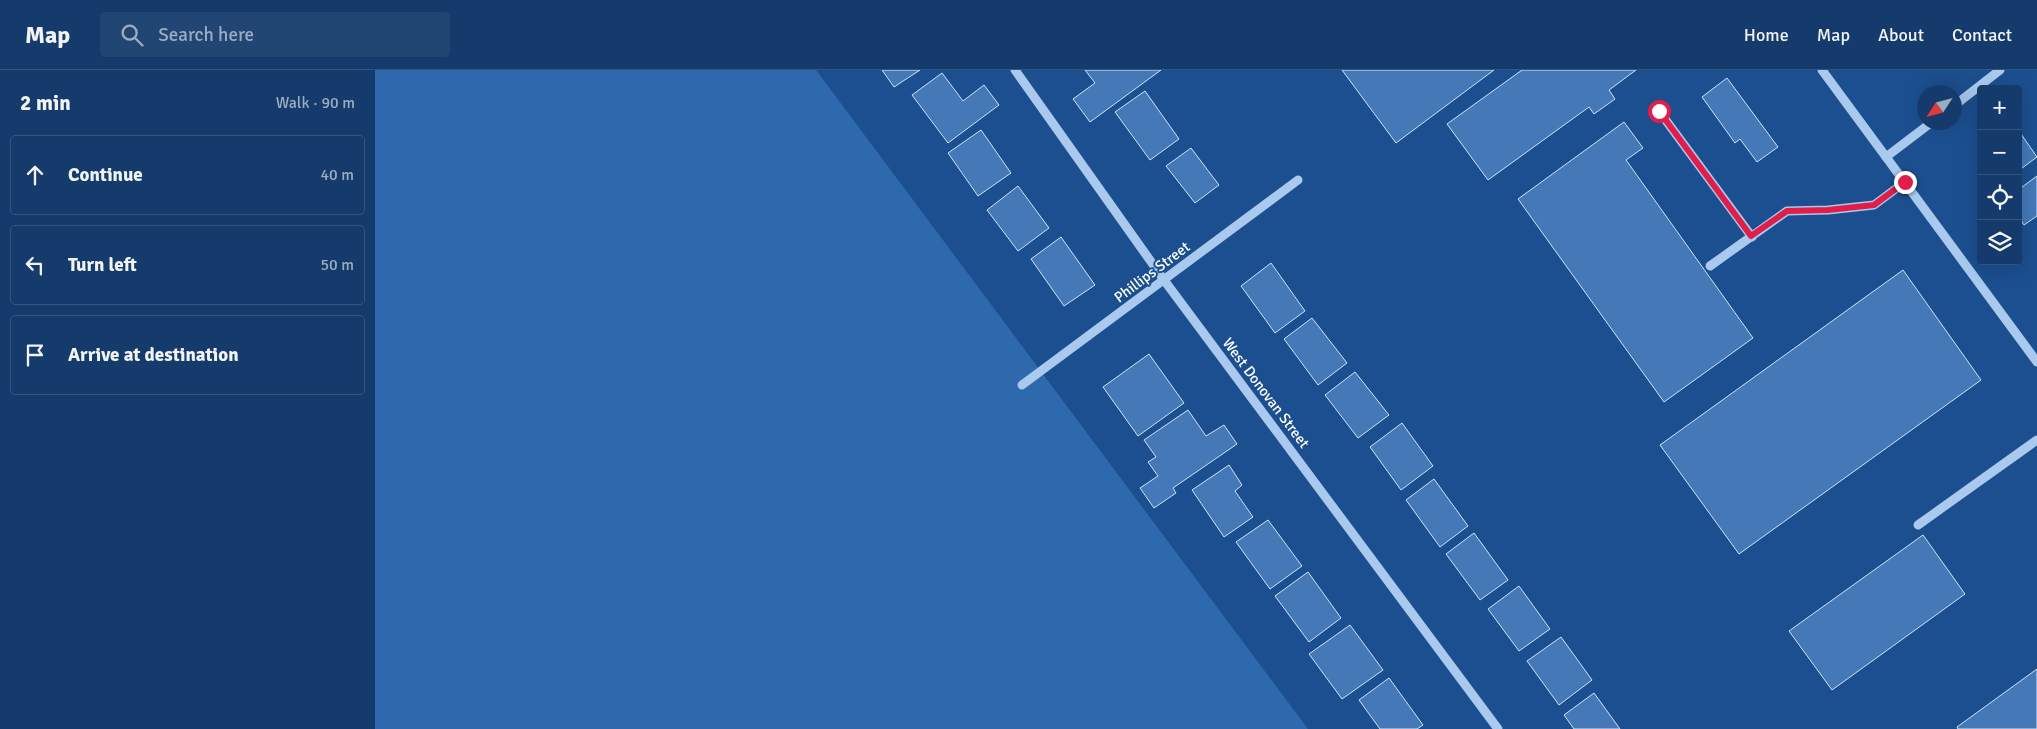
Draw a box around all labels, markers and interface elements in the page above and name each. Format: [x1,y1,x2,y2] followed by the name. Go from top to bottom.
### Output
[100,12,450,57] search box
[25,20,70,50] text: Map
[118,21,146,49] icon: search
[158,23,254,47] text: Search here
[1744,24,1789,46] text: Home
[1817,24,1850,46] text: Map
[1878,24,1924,46] text: About
[1952,24,2012,46] text: Contact
[1917,85,1962,130] north arrow
[1977,85,2022,265] map controls
[1977,85,2022,130] button: +
[20,90,71,116] text: 2 min
[276,93,355,113] text: Walk · 90 m
[1648,100,1671,123] route start
[1977,130,2022,175] button: −
[21,161,49,189] icon: ahead
[68,163,143,187] text: Continue
[320,165,354,185] text: 40 m
[1894,171,1917,194] route end
[1977,175,2022,220] button: locate
[1977,220,2022,265] button: layers
[1111,238,1193,306] street label: Phillips Street
[21,251,49,279] icon: left
[68,253,137,277] text: Turn left
[320,255,354,275] text: 50 m
[1219,334,1313,452] street label: West Donovan Street
[21,341,49,369] icon: arrive
[68,343,239,367] text: Arrive at destination

